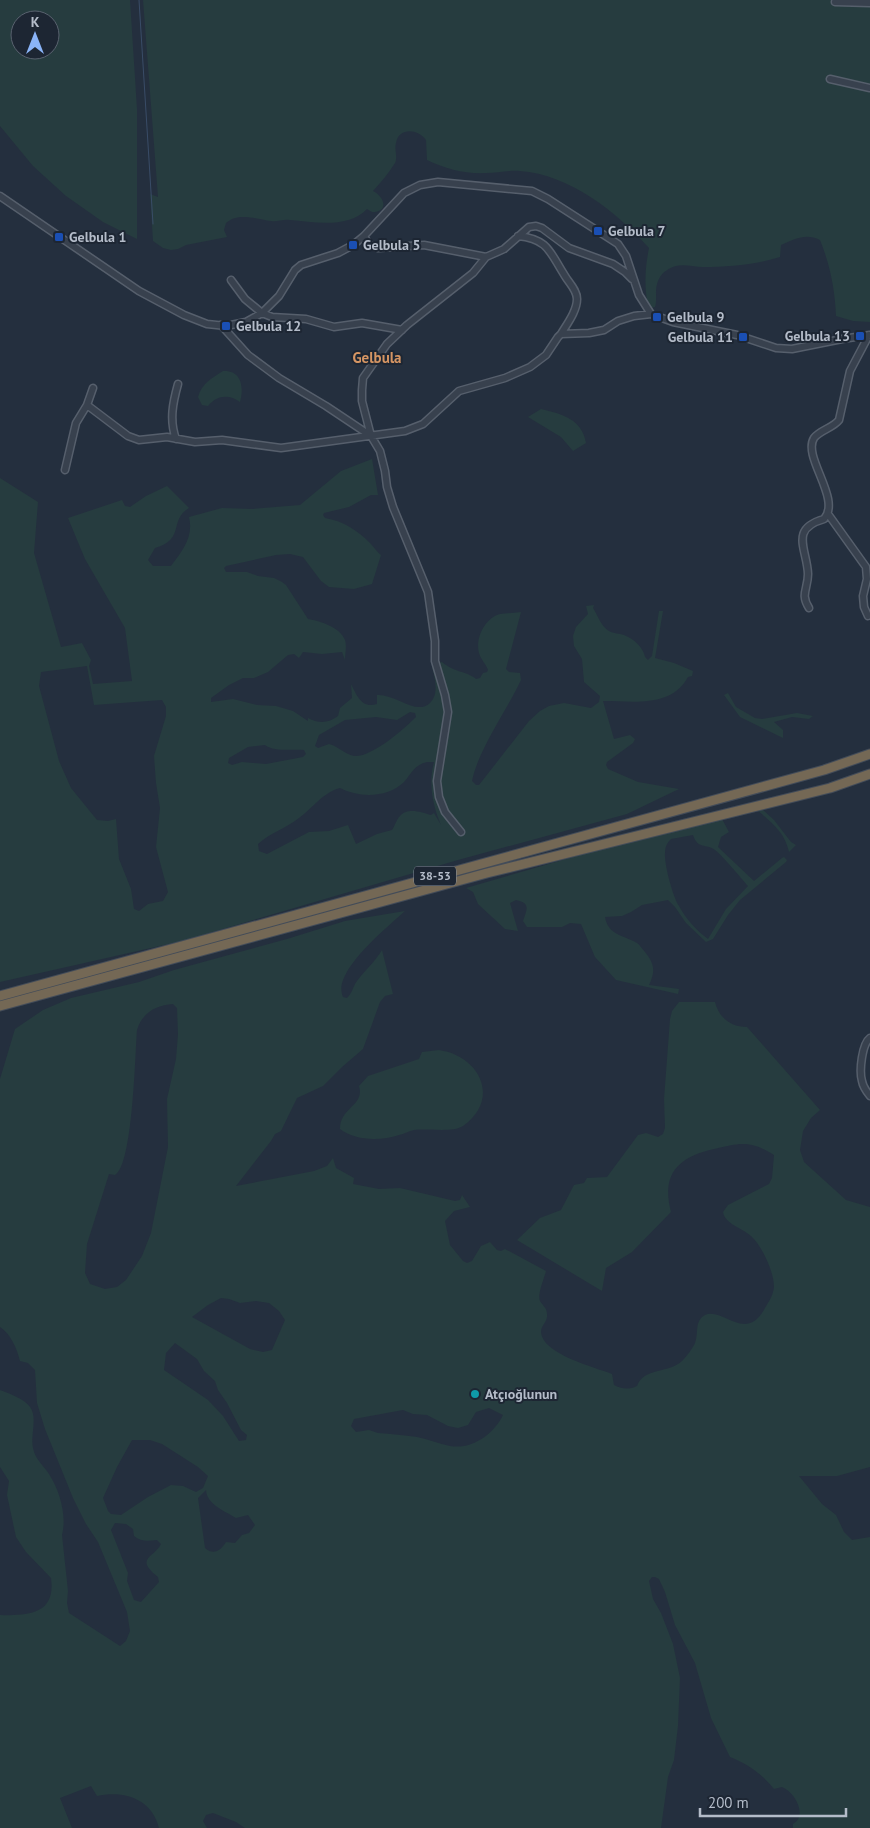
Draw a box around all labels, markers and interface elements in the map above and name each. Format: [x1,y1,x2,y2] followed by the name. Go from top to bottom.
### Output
[10,10,60,60] north arrow
[31,13,40,31] text: K
[608,222,665,240] place label: Gelbula 7
[592,225,604,237] marker: Gelbula 7
[69,228,126,246] place label: Gelbula 1
[53,231,65,243] marker: Gelbula 1
[363,236,420,254] place label: Gelbula 5
[347,239,359,251] marker: Gelbula 5
[667,308,724,326] place label: Gelbula 9
[651,311,663,323] marker: Gelbula 9
[236,317,301,335] place label: Gelbula 12
[220,320,232,332] marker: Gelbula 12
[785,327,850,345] place label: Gelbula 13
[668,328,733,346] place label: Gelbula 11
[854,330,866,342] marker: Gelbula 13
[737,331,749,343] marker: Gelbula 11
[352,348,402,367] district label: Gelbula
[414,866,456,886] road number: 38-53
[485,1385,557,1403] place label: Atçıoğlunun
[469,1388,481,1400] marker: Atçıoğlunun
[700,1786,846,1818] scale bar
[708,1793,749,1812] text: 200 m

